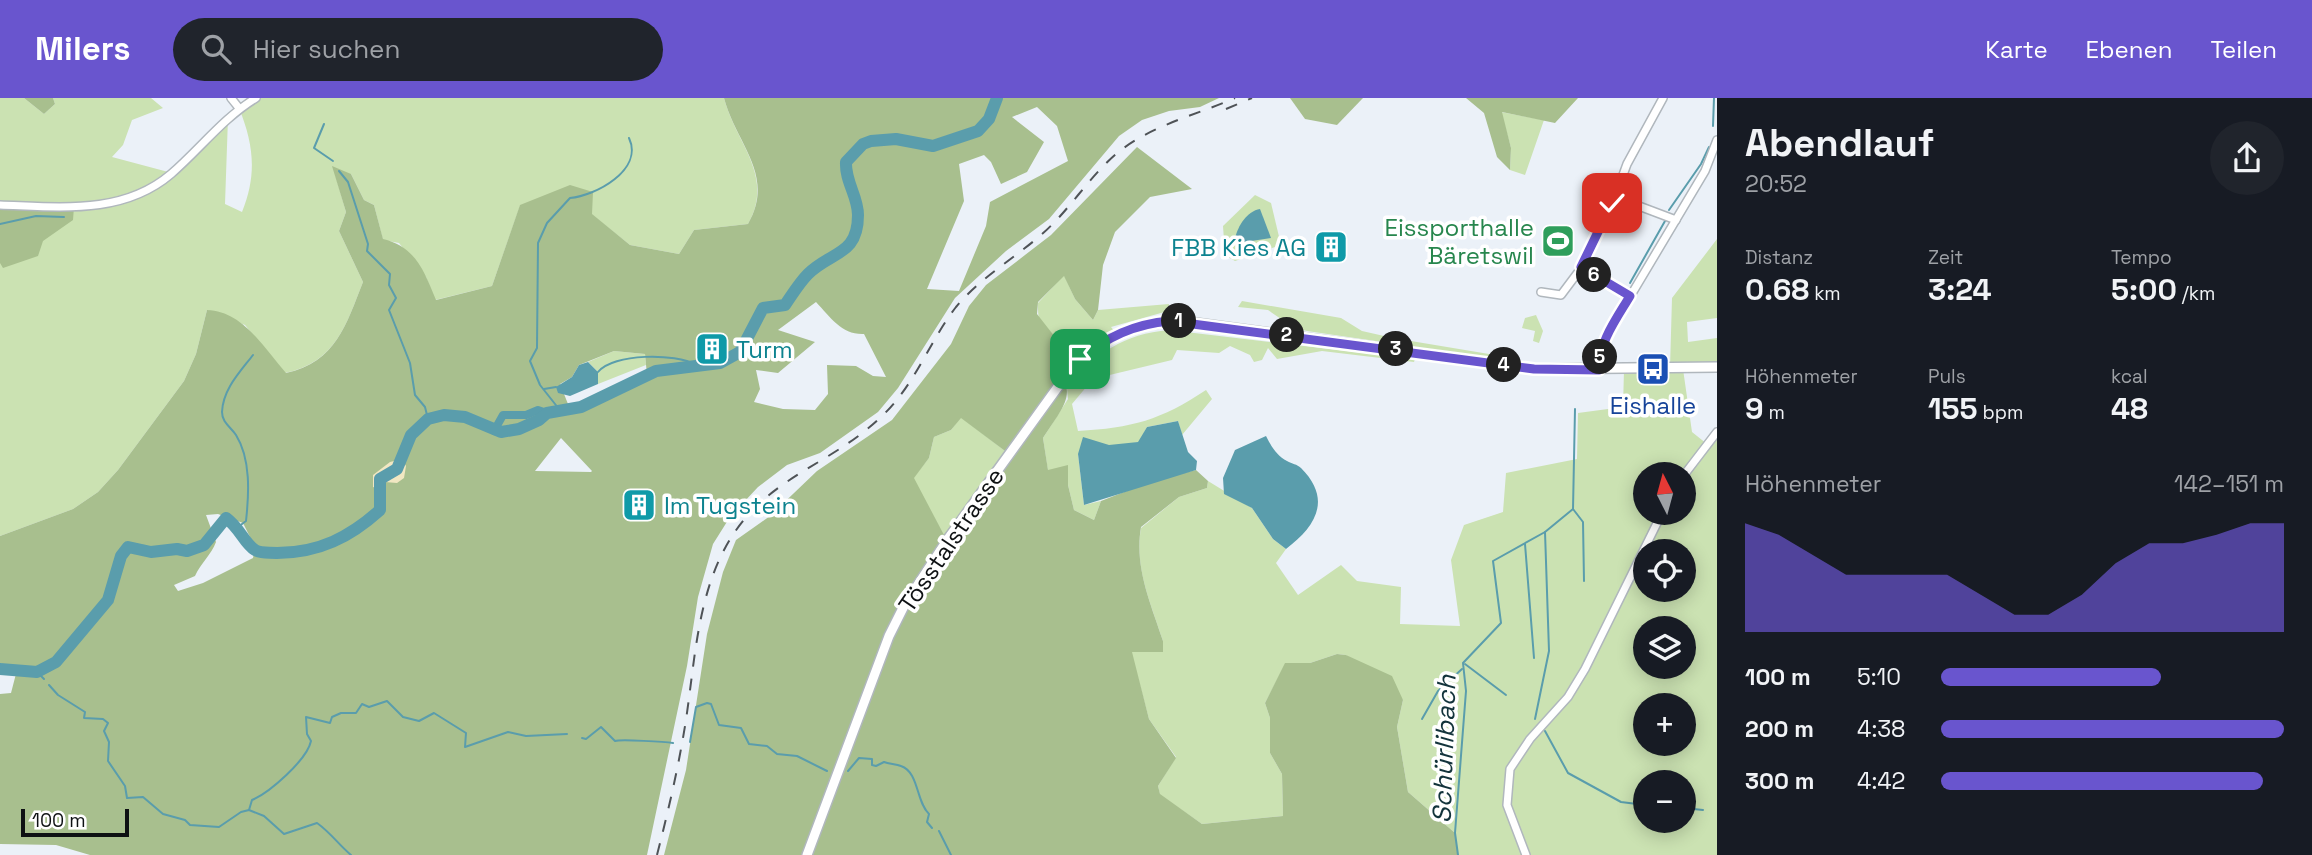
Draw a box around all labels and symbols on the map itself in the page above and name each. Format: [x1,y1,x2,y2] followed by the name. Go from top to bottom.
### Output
[1582,173,1642,233] pin
[1384,212,1534,271] place label: Eissporthalle Bäretswil
[1539,222,1577,260] sports icon: Eissporthalle Bäretswil
[1312,228,1350,266] building icon: FBB Kies AG
[1171,232,1306,263] place label: FBB Kies AG
[1576,258,1612,292] pin: 6
[1162,304,1196,339] pin: 1
[1270,317,1304,352] pin: 2
[1050,329,1110,389] pin
[693,330,731,368] building icon: Turm
[1378,331,1414,366] pin: 3
[736,334,793,365] place label: Turm
[1582,340,1618,374] pin: 5
[1486,348,1522,382] pin: 4
[1634,350,1672,388] bus stop icon: Eishalle
[1610,390,1696,421] place label: Eishalle
[891,462,1011,618] street label: Tösstalstrasse
[1633,462,1696,525] north arrow
[620,486,658,524] building icon: Im Tugstein
[664,490,796,521] place label: Im Tugstein
[1424,673,1464,824] water label: Schürlibach
[21,806,130,838] scale bar

